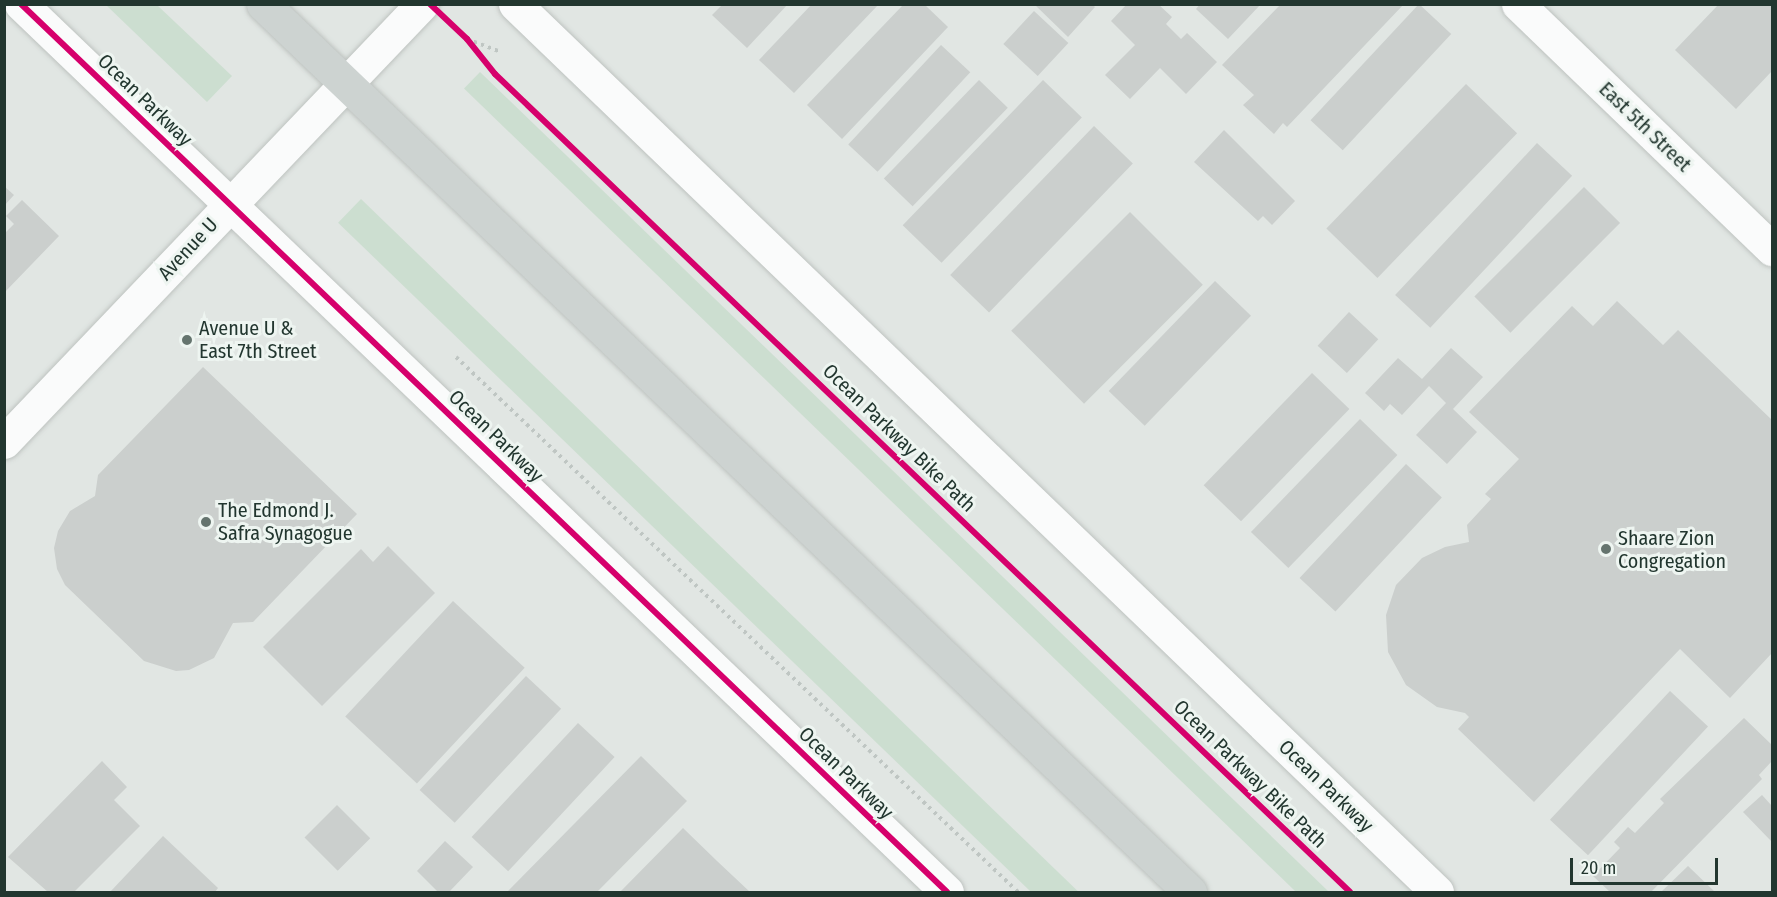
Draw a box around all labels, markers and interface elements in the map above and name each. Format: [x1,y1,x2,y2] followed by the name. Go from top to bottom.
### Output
[93,49,197,151] street label: Ocean Parkway
[1594,77,1696,177] street label: East 5th Street
[153,213,223,285] street label: Avenue U
[199,316,317,363] place label: Avenue U & East 7th Street
[180,333,194,347] marker: Avenue U & East 7th Street
[818,359,980,517] street label: Ocean Parkway Bike Path
[444,385,548,487] street label: Ocean Parkway
[218,498,353,545] place label: The Edmond J. Safra Synagogue
[199,515,213,529] marker: The Edmond J. Safra Synagogue
[1618,526,1726,573] place label: Shaare Zion Congregation
[1599,542,1613,556] marker: Shaare Zion Congregation
[1169,695,1331,853] street label: Ocean Parkway Bike Path
[794,722,898,824] street label: Ocean Parkway
[1274,735,1378,837] street label: Ocean Parkway
[1573,846,1722,884] scale bar
[1581,857,1616,879] text: 20 m

